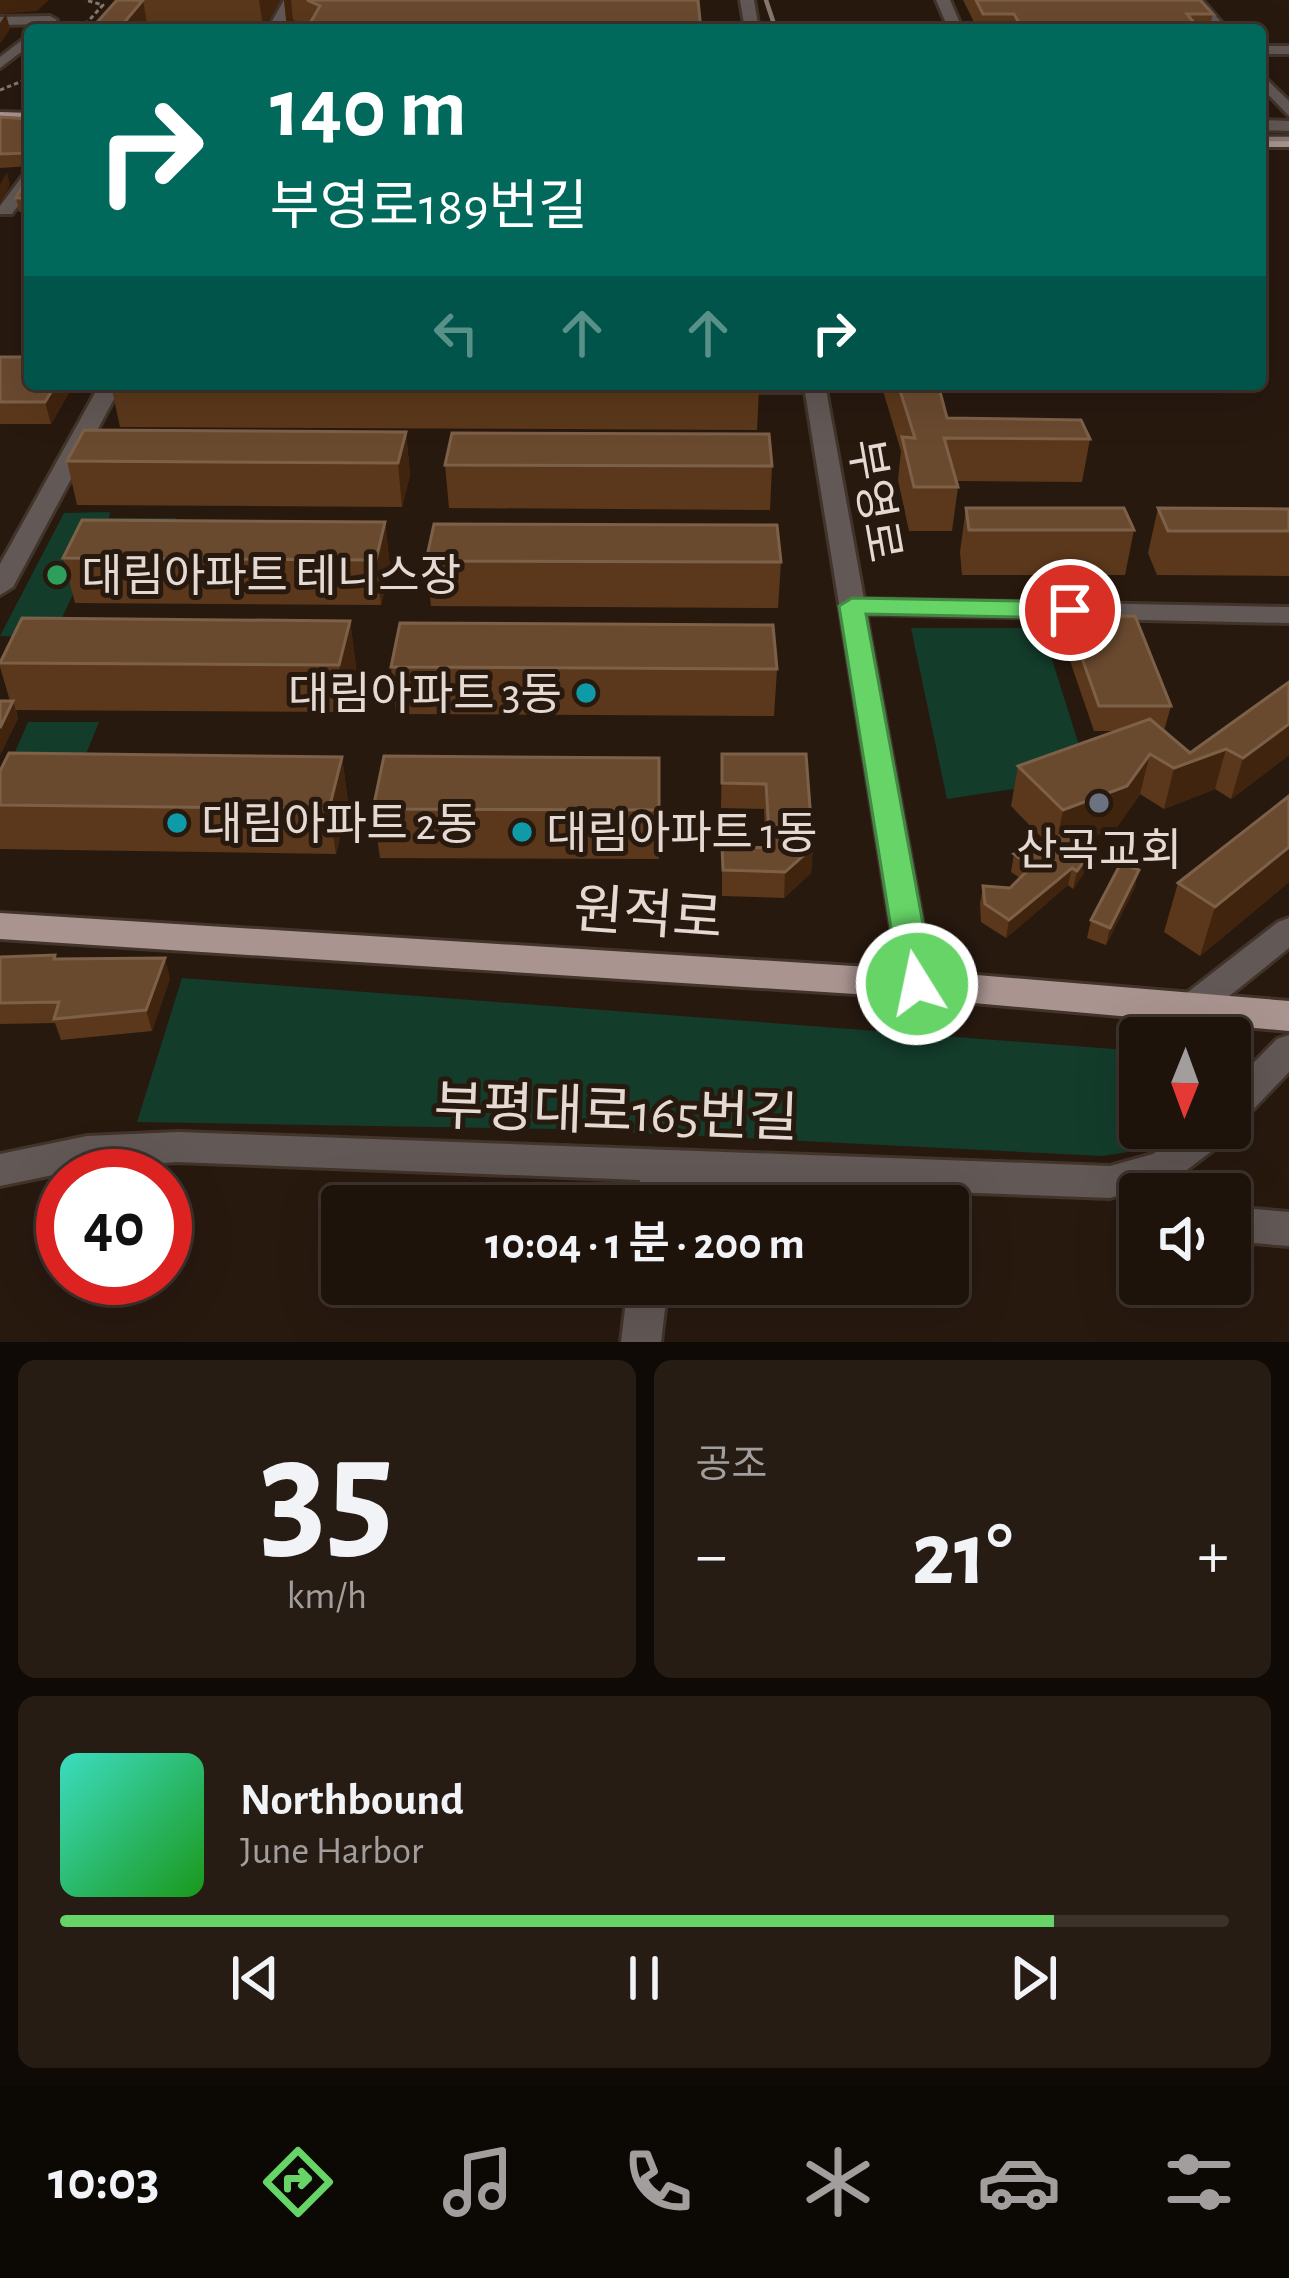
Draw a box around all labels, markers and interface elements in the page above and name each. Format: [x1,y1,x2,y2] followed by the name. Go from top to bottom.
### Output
[270,68,467,152] text: 140 m
[72,72,228,228] icon: right
[270,181,588,235] text: 부영로189번길
[423,300,489,366] icon: left
[549,300,615,366] icon: ahead
[675,300,741,366] icon: ahead
[801,300,867,366] icon: right
[841,435,907,565] street label: 부영로
[81,553,461,600] place label: 대림아파트 테니스장
[1019,559,1121,661] pin
[44,562,70,588] marker: 대림아파트 테니스장
[1037,577,1103,643] icon: arrive
[288,671,562,718] place label: 대림아파트 3동
[573,680,599,706] marker: 대림아파트 3동
[1086,790,1112,816] marker: 산곡교회
[201,801,477,848] place label: 대림아파트 2동
[164,810,190,836] marker: 대림아파트 2동
[546,810,817,857] place label: 대림아파트 1동
[509,819,535,845] marker: 대림아파트 1동
[1016,827,1182,874] place label: 산곡교회
[572,882,724,948] street label: 원적로
[854,921,980,1047] position arrow
[1119,1017,1251,1149] north arrow
[1119,1017,1251,1305] map controls
[433,1079,799,1147] street label: 부평대로165번길
[36,1149,192,1305] speed limit sign: 40
[1119,1173,1251,1305] button: sound
[485,1222,805,1267] text: 10:04 · 1 분 · 200 m
[259,1417,394,1573] text: 35
[696,1446,767,1485] text: 공조
[912,1511,1013,1601] text: 21°
[696,1523,727,1589] text: −
[1197,1523,1229,1589] text: +
[287,1577,367,1616] text: km/h
[240,1778,464,1823] text: Northbound
[240,1832,423,1871] text: June Harbor
[222,1945,288,2011] icon: previous
[611,1945,677,2011] icon: pause
[1001,1945,1067,2011] icon: next
[256,2140,340,2224] icon: directions
[436,2140,520,2224] icon: music
[616,2140,700,2224] icon: phone
[796,2140,880,2224] icon: climate
[977,2140,1061,2224] icon: car
[1157,2140,1241,2224] icon: filters
[48,2155,159,2209] text: 10:03

